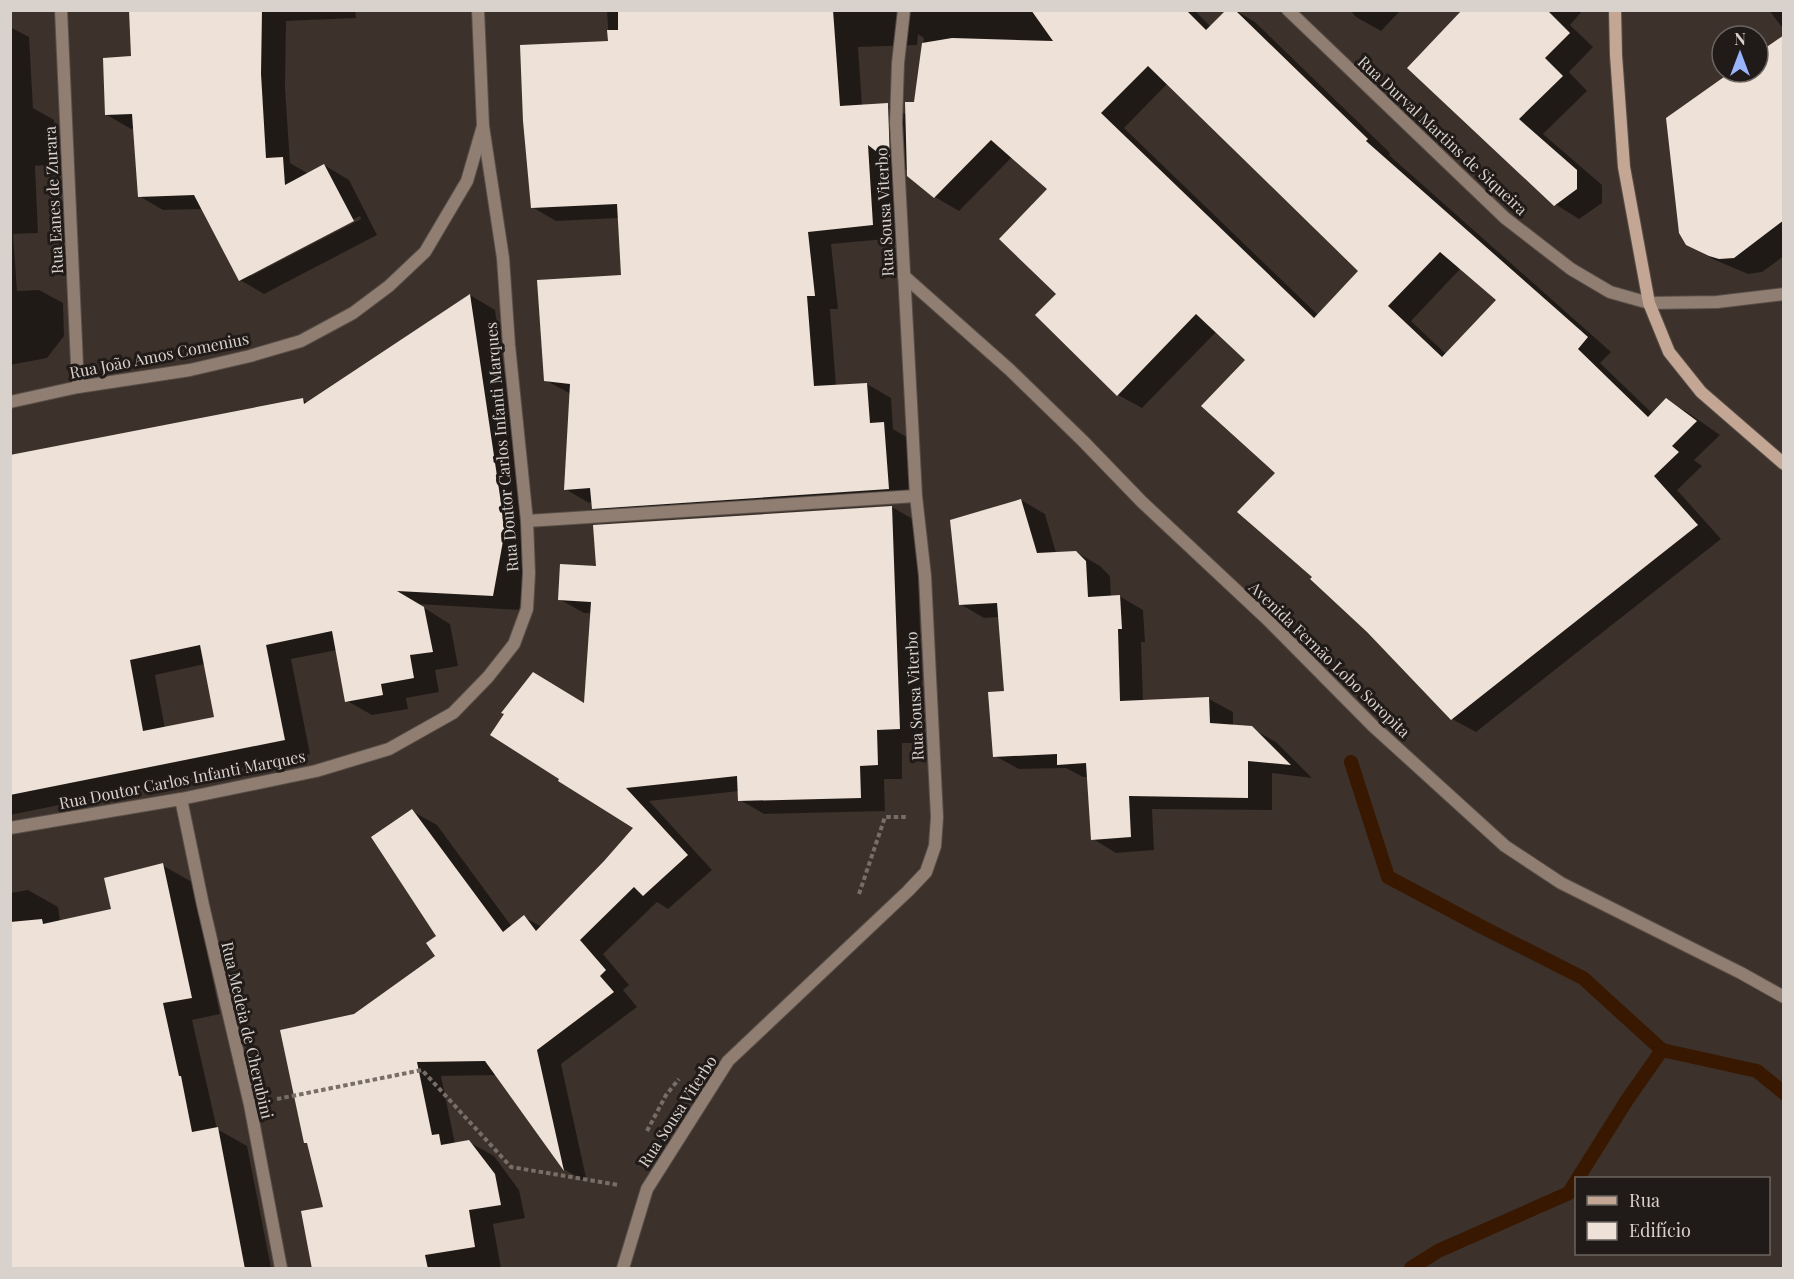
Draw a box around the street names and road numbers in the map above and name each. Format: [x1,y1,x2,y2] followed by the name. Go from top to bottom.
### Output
[1354,51,1532,219] street label: Rua Durval Martins de Siqueira
[39,125,67,275] street label: Rua Eanes de Zurara
[870,147,898,277] street label: Rua Sousa Viterbo
[480,321,522,573] street label: Rua Doutor Carlos Infanti Marques
[68,327,250,383] street label: Rua João Amos Comenius
[1244,576,1415,742] street label: Avenida Fernão Lobo Soropita
[900,631,928,761] street label: Rua Sousa Viterbo
[57,745,307,813] street label: Rua Doutor Carlos Infanti Marques
[217,939,279,1121] street label: Rua Medeia de Cherubini
[633,1051,721,1171] street label: Rua Sousa Viterbo

